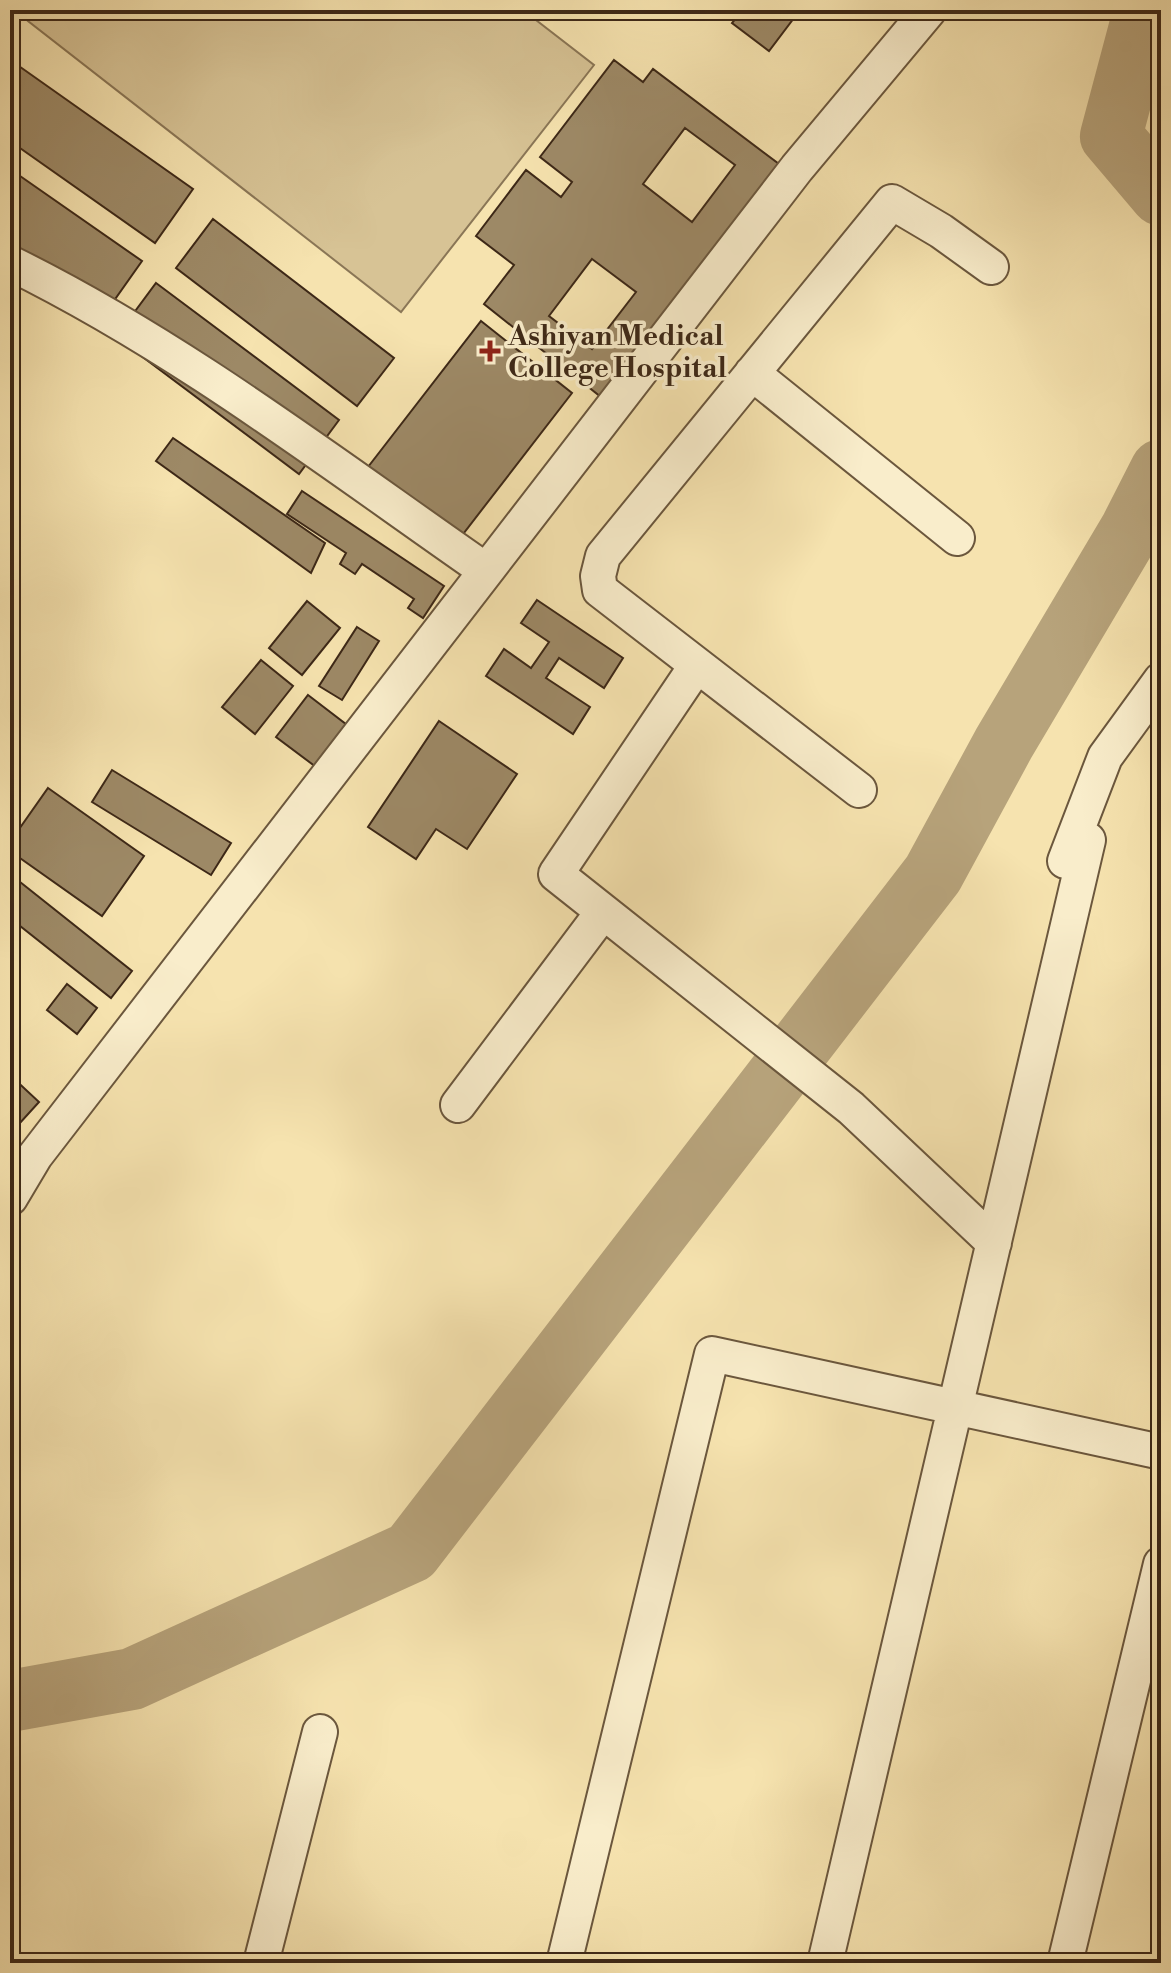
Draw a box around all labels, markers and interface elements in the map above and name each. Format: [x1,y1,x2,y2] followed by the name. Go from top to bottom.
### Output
[507,319,727,386] place label: Ashiyan Medical College Hospital
[479,340,501,362] marker: Ashiyan Medical College Hospital

